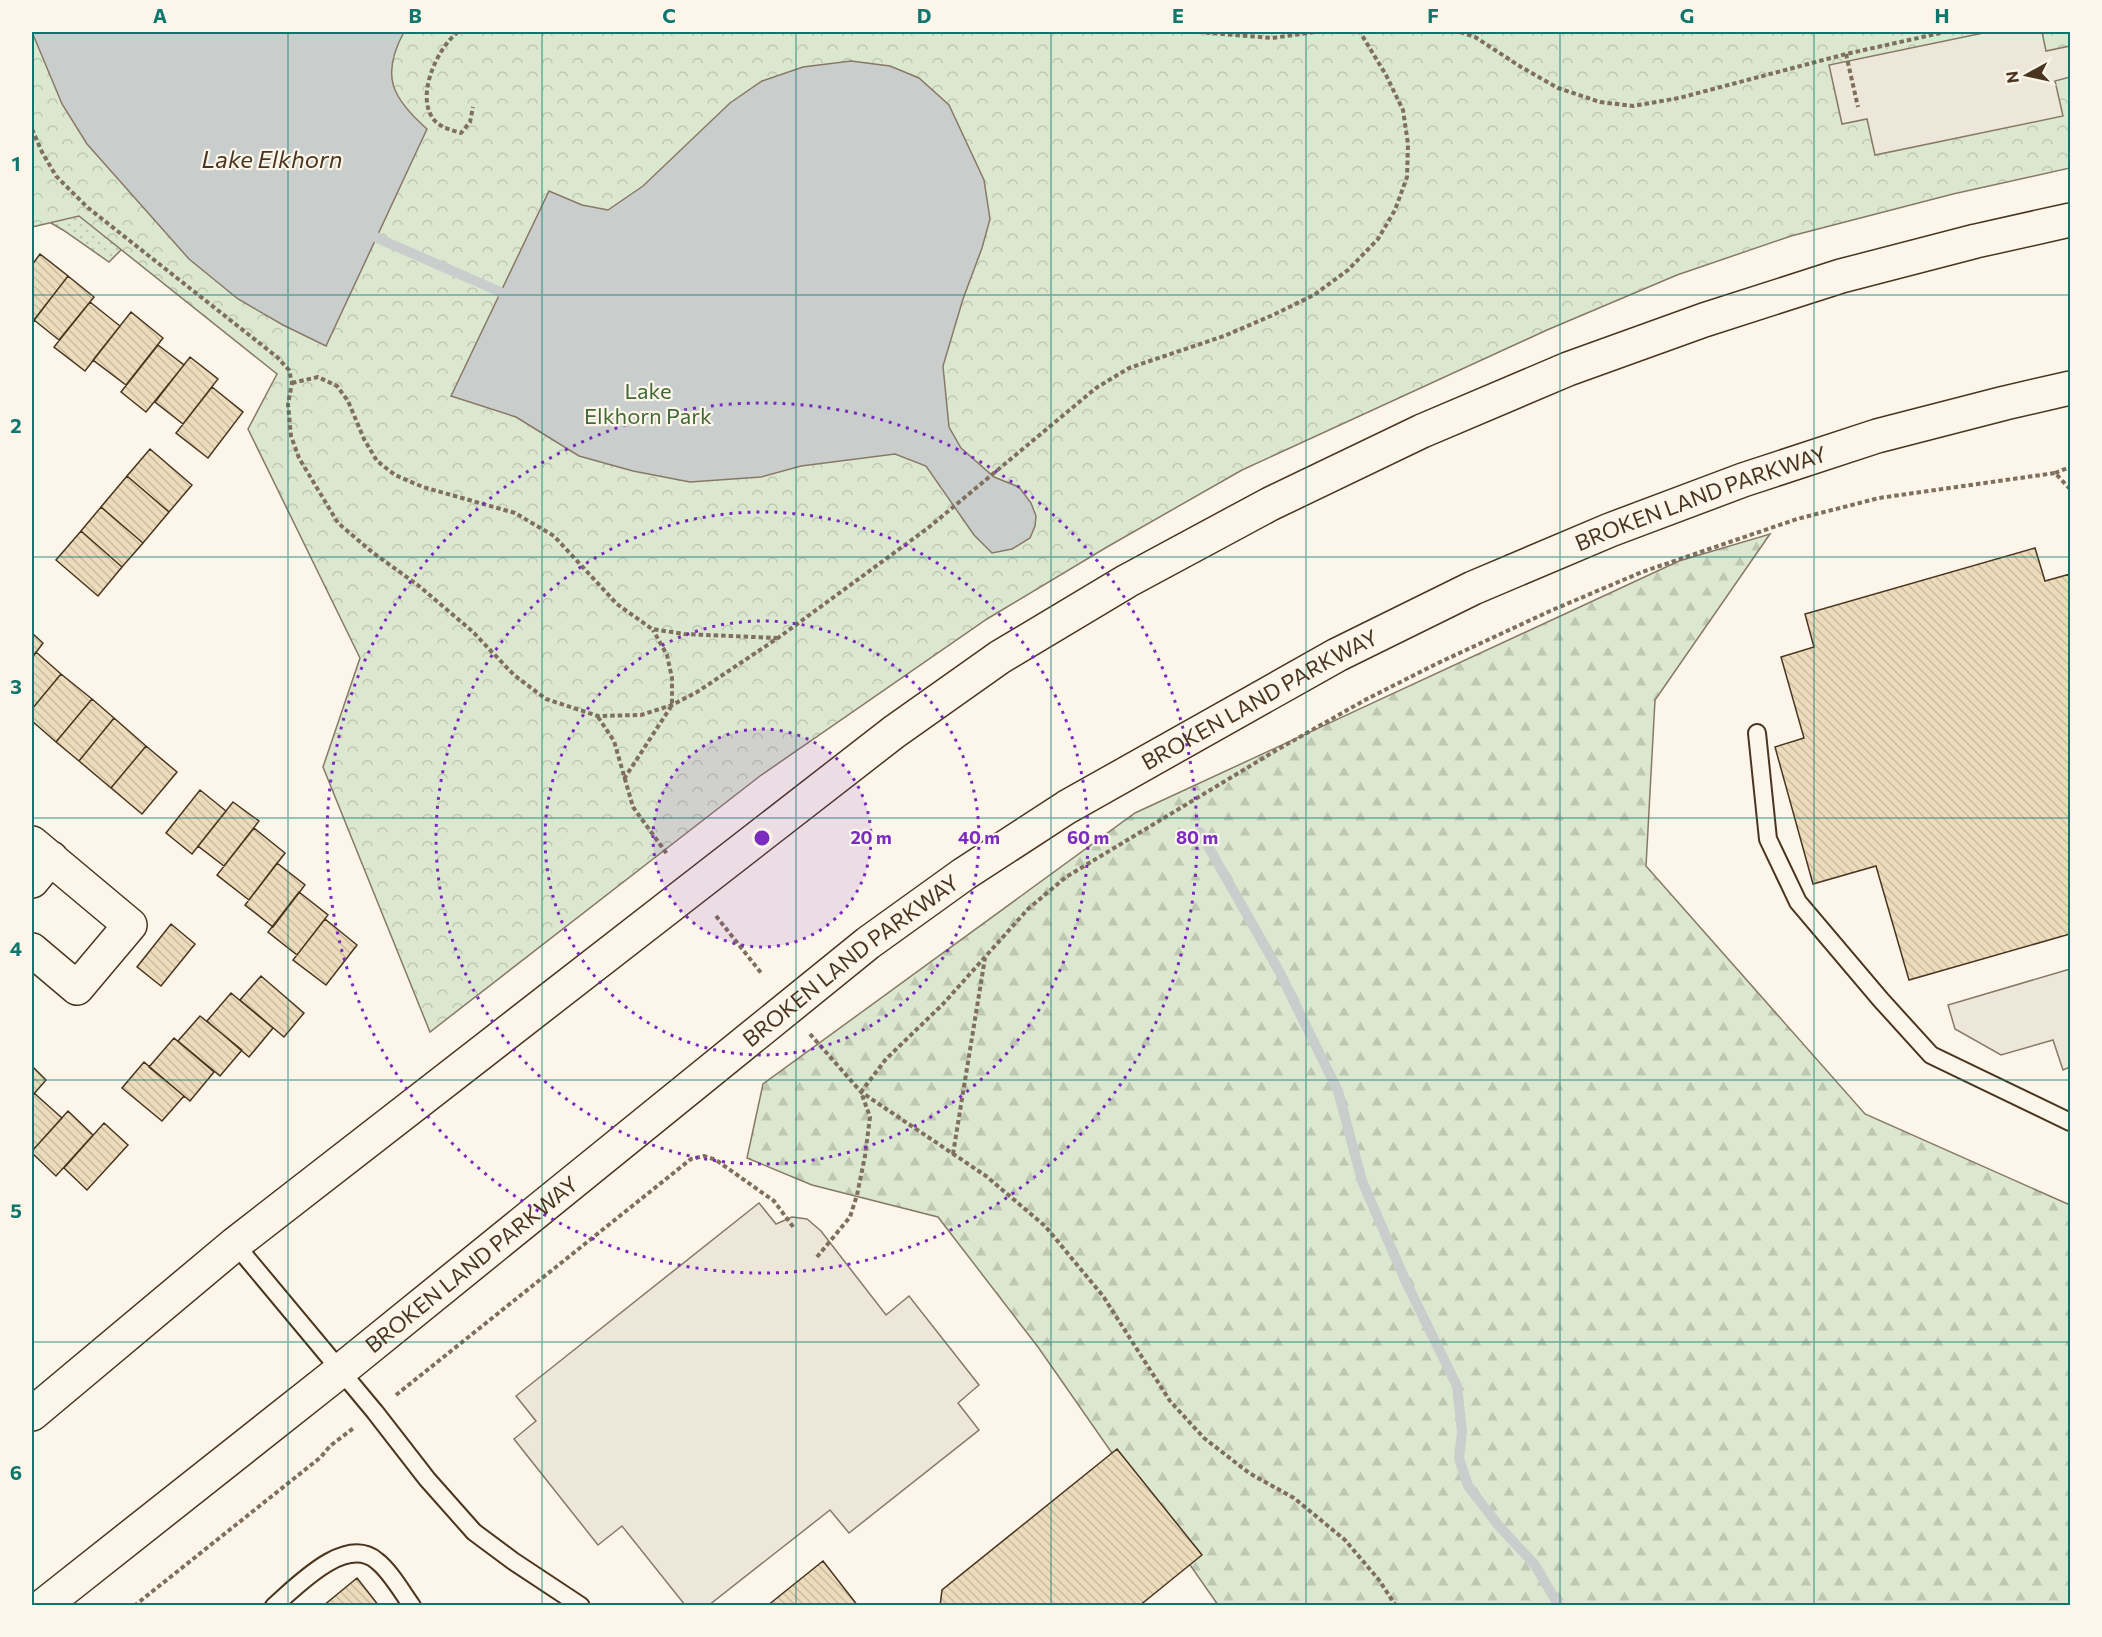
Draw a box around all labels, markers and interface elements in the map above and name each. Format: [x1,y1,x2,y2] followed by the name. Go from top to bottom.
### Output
[153,3,167,27] text: A
[408,3,422,27] text: B
[662,3,676,27] text: C
[917,3,931,27] text: D
[1172,3,1184,27] text: E
[1427,3,1439,27] text: F
[1680,3,1694,27] text: G
[1935,3,1950,27] text: H
[1997,45,2057,105] north arrow
[2001,70,2022,84] text: N
[202,144,342,173] water label: Lake Elkhorn
[11,151,21,175] text: 1
[584,377,712,429] park label: Lake Elkhorn Park
[10,413,22,437] text: 2
[1571,440,1830,556] street label: BROKEN LAND PARKWAY
[1136,623,1382,775] street label: BROKEN LAND PARKWAY
[10,674,22,698] text: 3
[850,826,892,848] text: 20 m
[958,826,1000,848] text: 40 m
[1067,826,1109,848] text: 60 m
[1176,826,1218,848] text: 80 m
[752,828,772,848] centre of rings
[737,868,964,1052] street label: BROKEN LAND PARKWAY
[10,936,22,960] text: 4
[359,1170,583,1358] street label: BROKEN LAND PARKWAY
[10,1198,22,1222] text: 5
[10,1460,22,1484] text: 6

